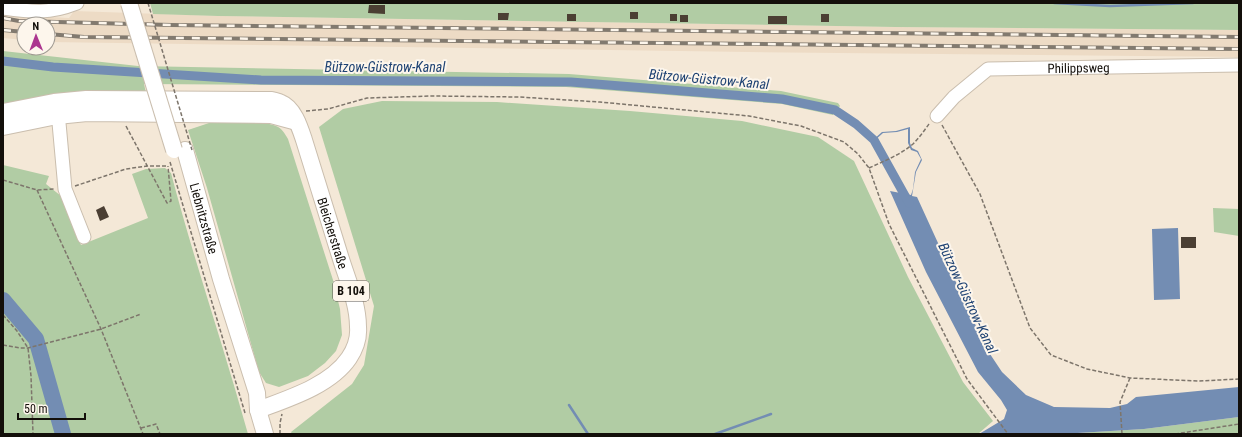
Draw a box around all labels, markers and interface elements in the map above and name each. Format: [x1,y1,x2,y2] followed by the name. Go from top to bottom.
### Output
[16,16,56,56] north arrow
[32,20,40,33] text: N
[325,59,446,75] water label: Bützow-Güstrow-Kanal
[1047,60,1110,76] street label: Philippsweg
[648,66,771,92] water label: Bützow-Güstrow-Kanal
[187,181,221,256] street label: Liebnitzstraße
[314,196,351,271] street label: Bleicherstraße
[935,240,1001,357] water label: Bützow-Güstrow-Kanal
[333,281,369,301] road number: B 104
[18,395,85,421] scale bar
[24,402,48,416] text: 50 m

